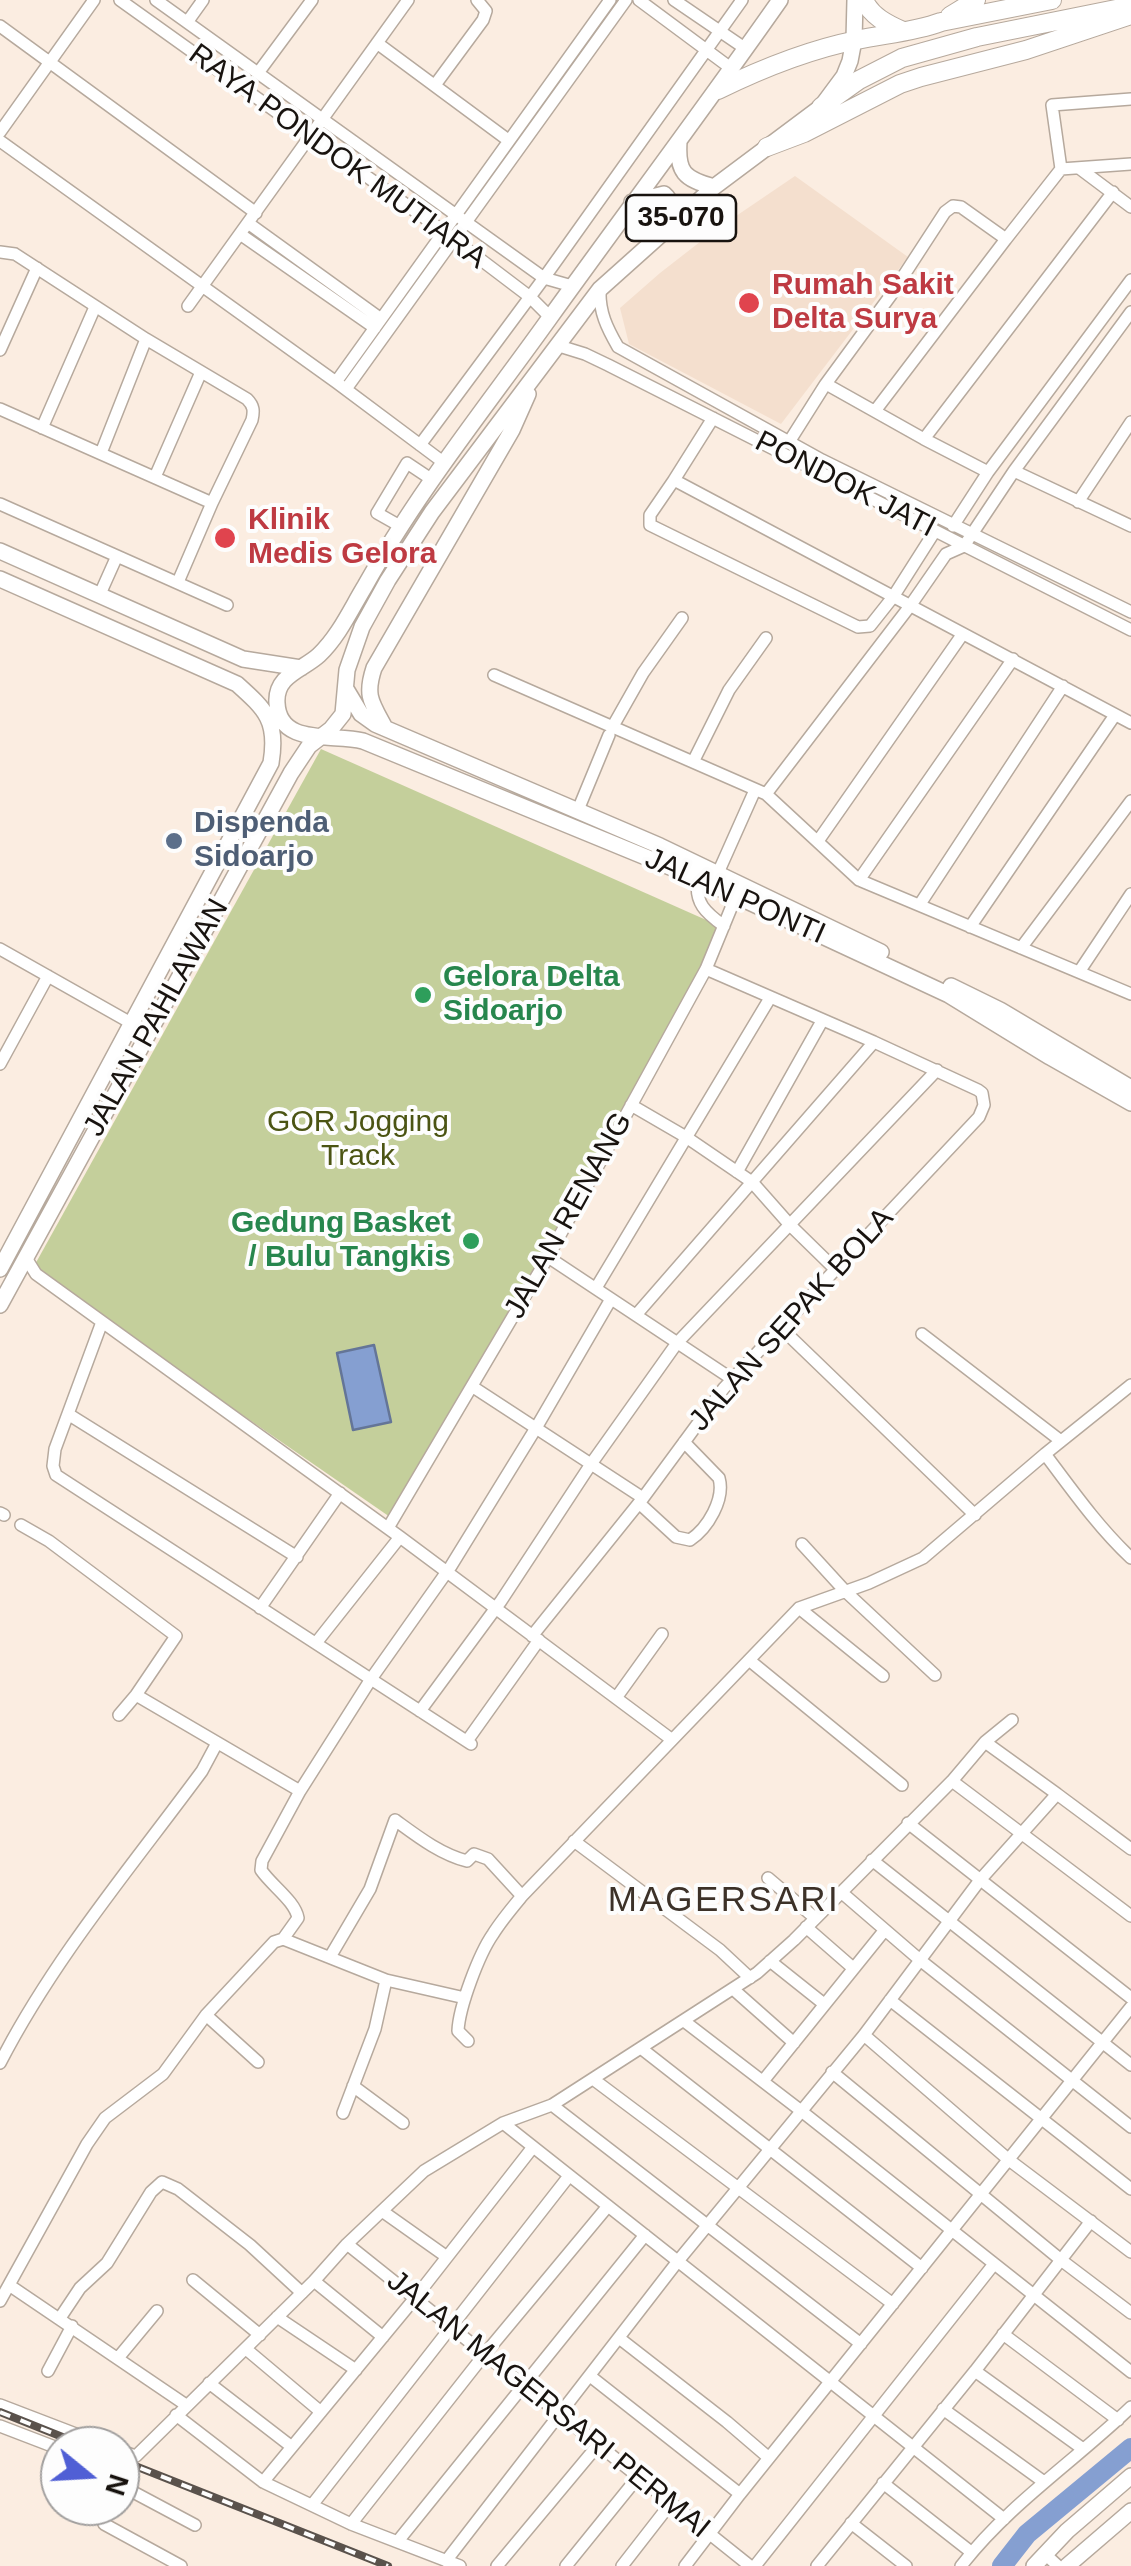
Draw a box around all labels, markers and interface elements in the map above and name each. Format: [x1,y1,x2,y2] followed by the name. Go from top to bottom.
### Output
[181,37,493,277] street label: RAYA PONDOK MUTIARA
[626,195,736,241] road number: 35-070
[772,268,954,338] place label: Rumah Sakit Delta Surya
[736,290,762,316] marker: Rumah Sakit Delta Surya
[749,424,941,546] street label: PONDOK JATI
[248,503,436,574] place label: Klinik Medis Gelora
[212,525,238,551] marker: Klinik Medis Gelora
[194,806,329,876] place label: Dispenda Sidoarjo
[163,830,185,852] marker: Dispenda Sidoarjo
[639,841,831,953] street label: JALAN PONTI
[77,893,237,1143] street label: JALAN PAHLAWAN
[443,960,620,1030] place label: Gelora Delta Sidoarjo
[412,984,434,1006] marker: Gelora Delta Sidoarjo
[267,1105,449,1176] park label: GOR Jogging Track
[497,1107,641,1325] street label: JALAN RENANG
[682,1201,902,1439] street label: JALAN SEPAK BOLA
[231,1206,451,1276] place label: Gedung Basket / Bulu Tangkis
[460,1230,482,1252] marker: Gedung Basket / Bulu Tangkis
[608,1880,840,1922] district label: MAGERSARI
[379,2264,717,2546] street label: JALAN MAGERSARI PERMAI
[40,2426,140,2526] north arrow
[99,2470,135,2499] text: N

